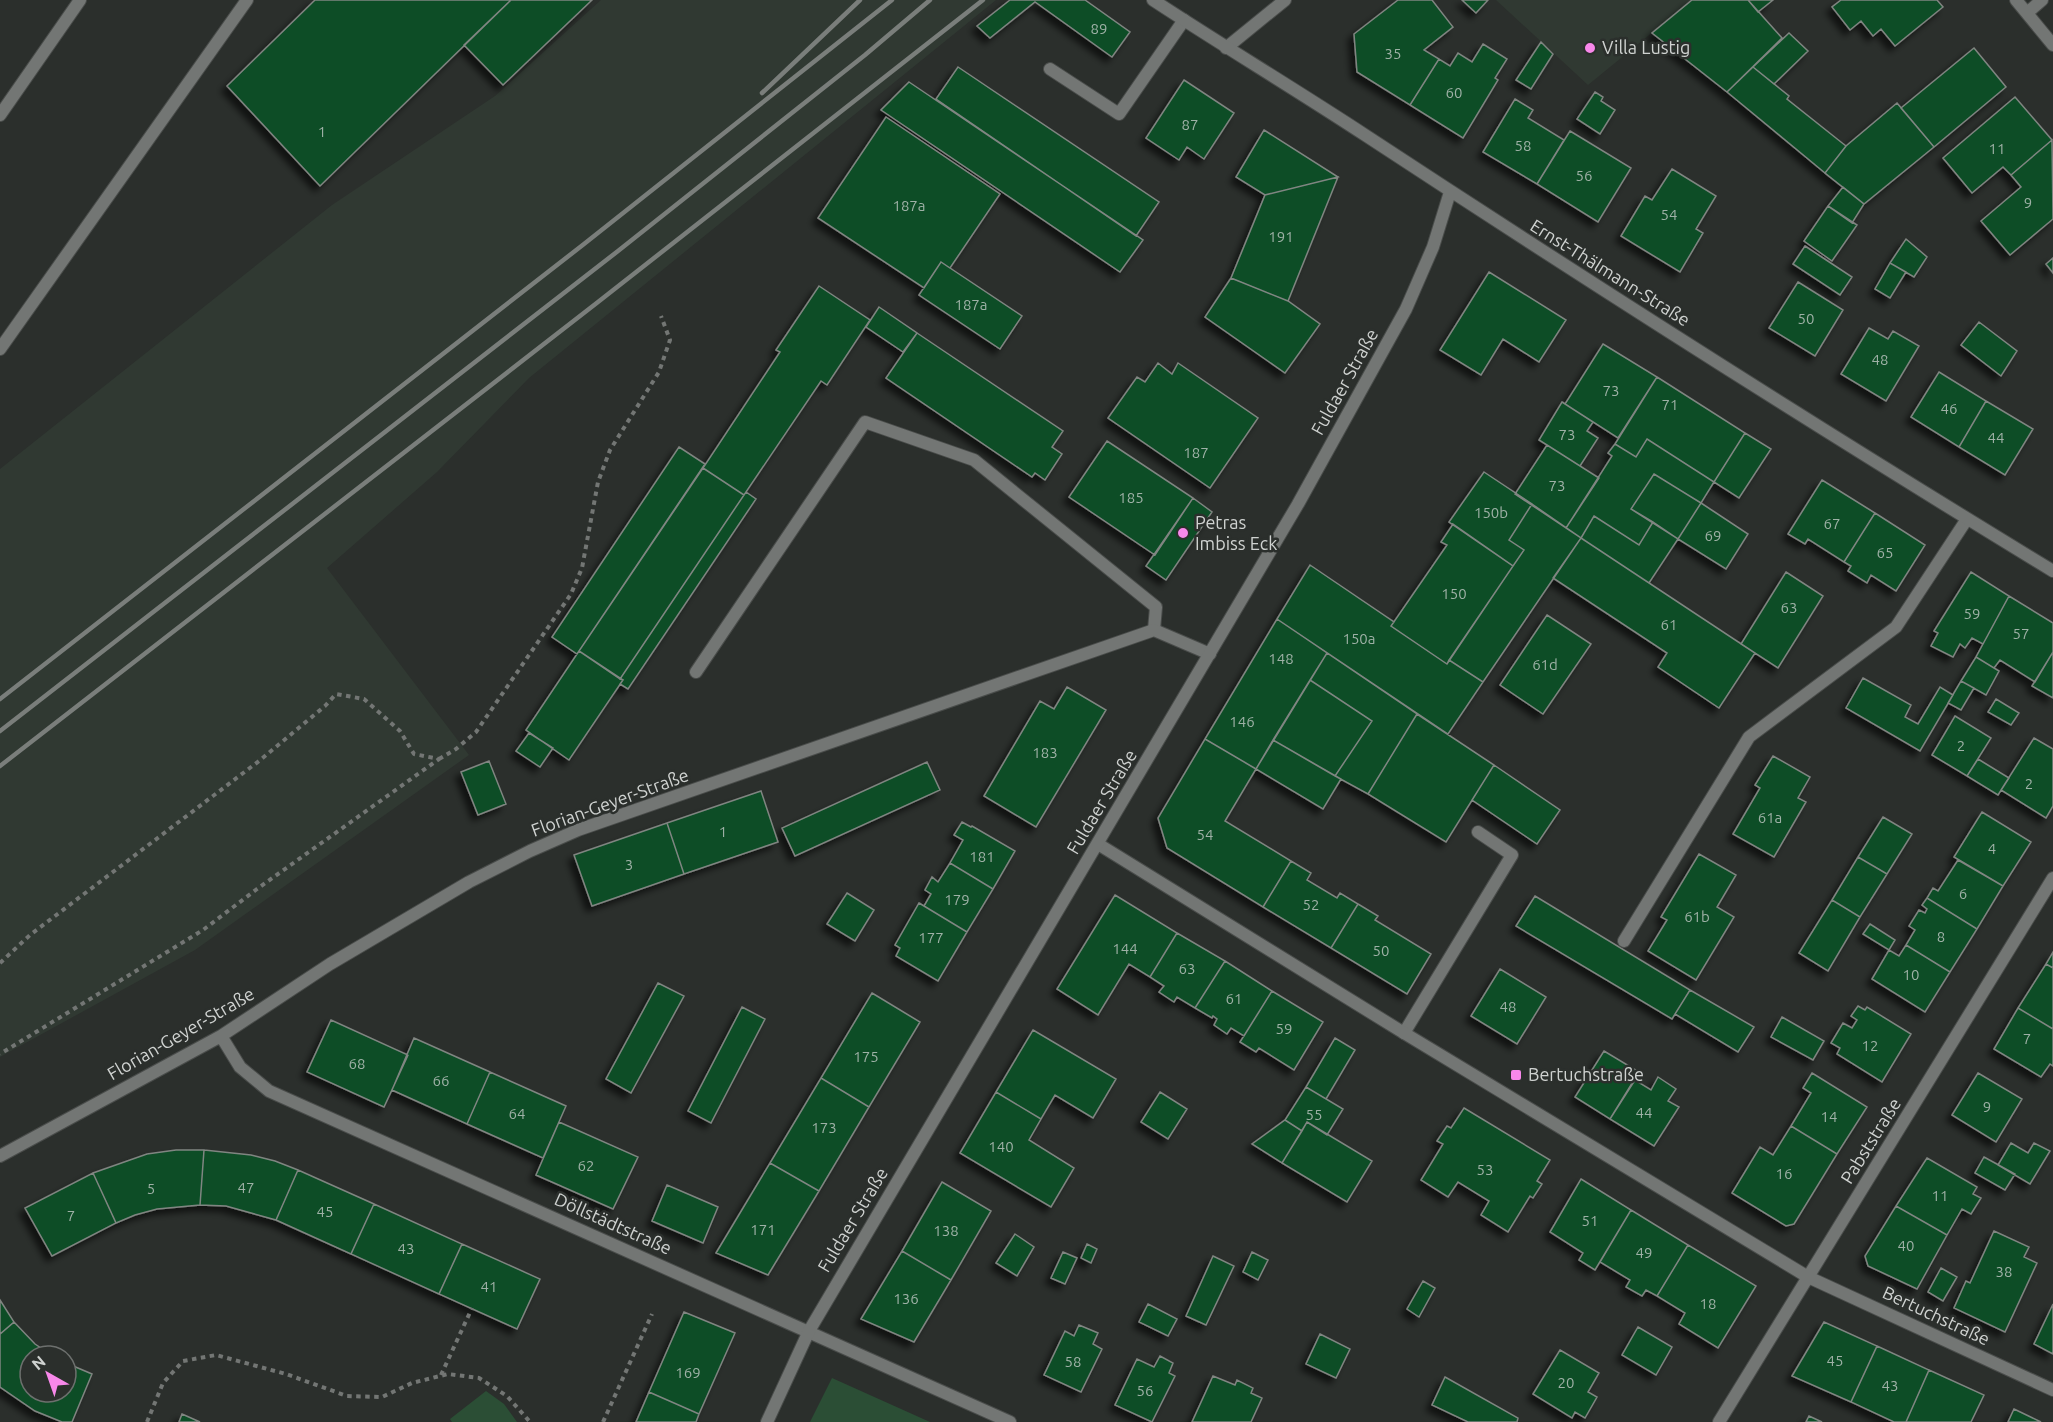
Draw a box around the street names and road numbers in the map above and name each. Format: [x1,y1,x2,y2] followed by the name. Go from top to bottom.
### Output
[1527,215,1694,329] street label: Ernst-Thälmann-Straße
[1307,325,1382,438] street label: Fuldaer Straße
[1062,746,1140,857] street label: Fuldaer Straße
[528,764,691,840] street label: Florian-Geyer-Straße
[104,983,257,1083] street label: Florian-Geyer-Straße
[1836,1094,1904,1187] street label: Pabststraße
[813,1164,891,1275] street label: Fuldaer Straße
[552,1188,675,1258] street label: Döllstädtstraße
[1880,1282,1993,1349] street label: Bertuchstraße

